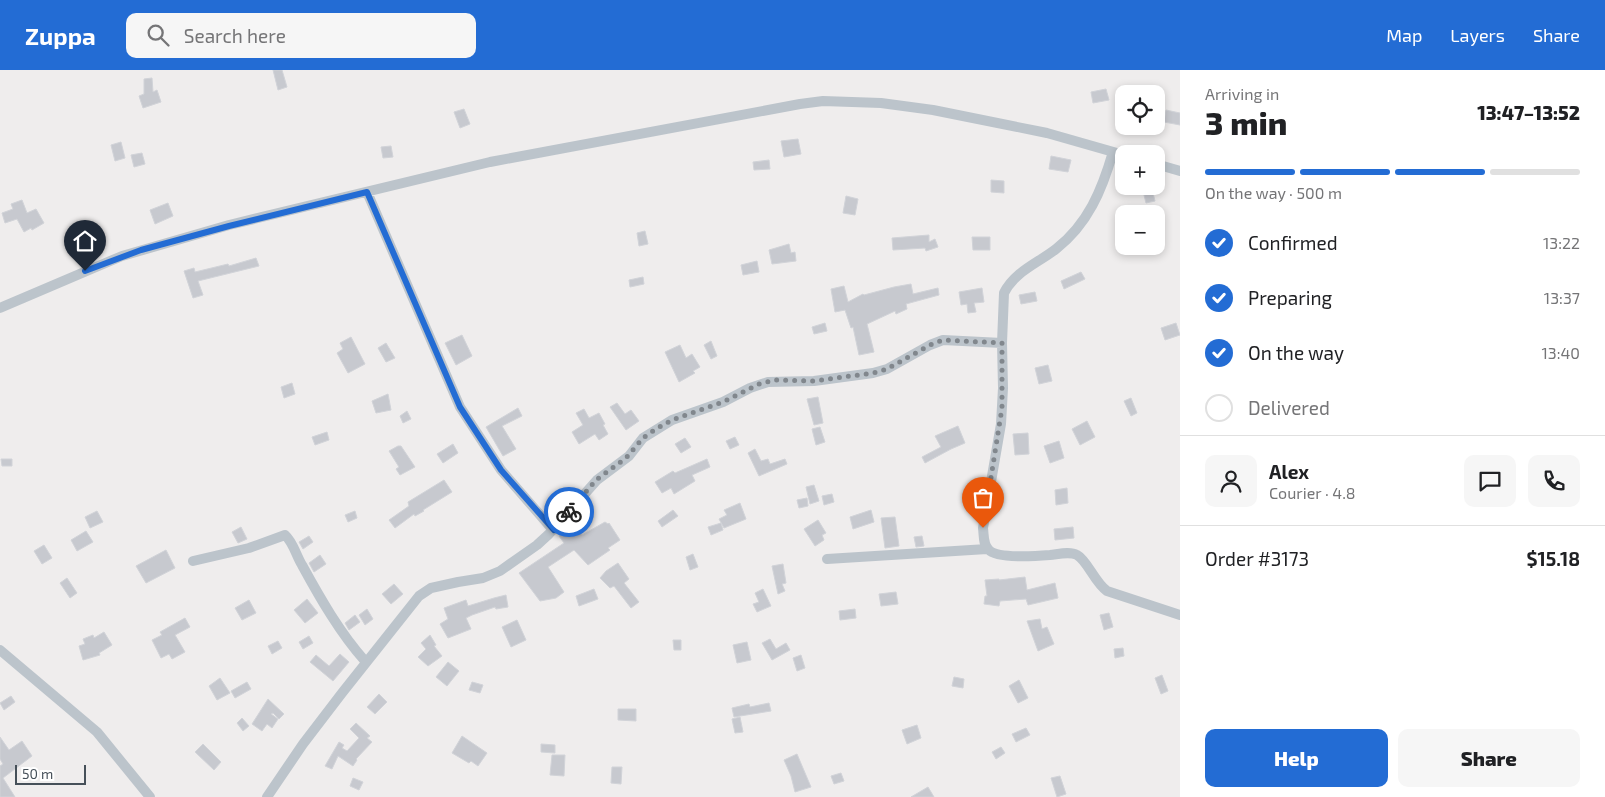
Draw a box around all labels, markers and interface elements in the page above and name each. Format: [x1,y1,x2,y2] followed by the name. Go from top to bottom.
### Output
[126,13,476,58] search box
[25,21,96,50] text: Zuppa
[144,21,172,49] icon: search
[184,24,286,47] text: Search here
[1386,24,1422,46] text: Map
[1450,24,1505,46] text: Layers
[1533,24,1580,46] text: Share
[1205,84,1279,103] text: Arriving in
[1115,85,1165,255] map controls
[1115,85,1165,135] button: locate
[1477,101,1580,124] text: 13:47–13:52
[1205,103,1287,141] text: 3 min
[1115,145,1165,195] button: +
[1205,183,1342,202] text: On the way · 500 m
[1115,205,1165,255] button: −
[64,220,106,271] pin
[71,227,99,255] icon: home
[1205,229,1233,257] icon: check
[1248,231,1338,254] text: Confirmed
[1543,233,1580,252] text: 13:22
[1205,284,1233,312] icon: check
[1248,286,1332,309] text: Preparing
[1544,288,1580,307] text: 13:37
[1205,339,1233,367] icon: check
[1248,341,1344,364] text: On the way
[1541,343,1580,362] text: 13:40
[1248,396,1330,419] text: Delivered
[1205,455,1257,507] button: person
[1464,455,1516,507] button: chat
[1528,455,1580,507] button: phone
[1269,460,1309,483] text: Alex
[962,477,1004,528] pin
[1269,483,1356,502] text: Courier · 4.8
[969,484,997,512] icon: bag
[544,487,594,537] courier
[555,498,583,526] icon: bike
[1205,547,1309,570] text: Order #3173
[1526,547,1580,570] text: $15.18
[1205,729,1388,787] button: Help
[1398,729,1580,787] button: Share
[15,762,86,785] scale bar
[22,765,53,782] text: 50 m

